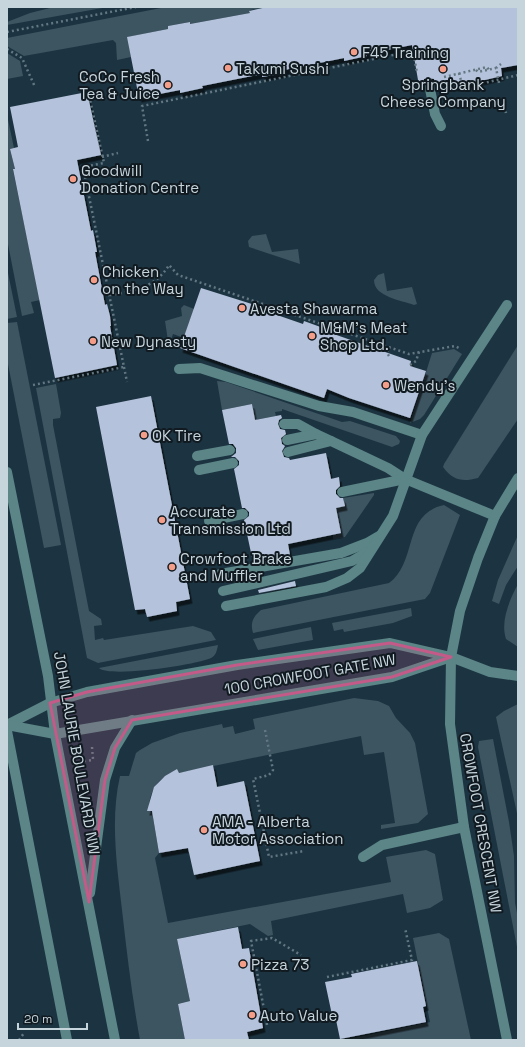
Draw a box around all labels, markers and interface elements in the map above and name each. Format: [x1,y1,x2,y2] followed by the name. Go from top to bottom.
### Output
[362,43,449,62] place label: F45 Training
[349,47,359,57] marker: F45 Training
[236,59,329,78] place label: Takumi Sushi
[223,63,233,73] marker: Takumi Sushi
[438,64,448,74] marker: Springbank Cheese Company
[79,67,160,103] place label: CoCo Fresh Tea & Juice
[380,75,506,111] place label: Springbank Cheese Company
[163,80,173,90] marker: CoCo Fresh Tea & Juice
[81,161,199,197] place label: Goodwill Donation Centre
[68,174,78,184] marker: Goodwill Donation Centre
[102,262,184,298] place label: Chicken on the Way
[89,275,99,285] marker: Chicken on the Way
[250,299,378,318] place label: Avesta Shawarma
[237,303,247,313] marker: Avesta Shawarma
[320,318,407,354] place label: M&M's Meat Shop Ltd.
[307,331,317,341] marker: M&M's Meat Shop Ltd.
[101,332,196,351] place label: New Dynasty
[88,336,98,346] marker: New Dynasty
[394,376,456,395] place label: Wendy's
[381,380,391,390] marker: Wendy's
[152,426,201,445] place label: OK Tire
[139,430,149,440] marker: OK Tire
[170,502,291,538] place label: Accurate Transmission Ltd
[157,515,167,525] marker: Accurate Transmission Ltd
[180,549,292,585] place label: Crowfoot Brake and Muffler
[167,562,177,572] marker: Crowfoot Brake and Muffler
[50,650,104,856] street label: JOHN LAURIE BOULEVARD NW
[223,650,397,698] street label: 100 CROWFOOT GATE NW
[456,732,506,914] street label: CROWFOOT CRESCENT NW
[212,812,344,848] place label: AMA - Alberta Motor Association
[199,825,209,835] marker: AMA - Alberta Motor Association
[251,955,309,974] place label: Pizza 73
[238,959,248,969] marker: Pizza 73
[18,1005,87,1031] scale bar
[260,1006,337,1025] place label: Auto Value
[247,1010,257,1020] marker: Auto Value
[24,1011,52,1027] text: 20 m

